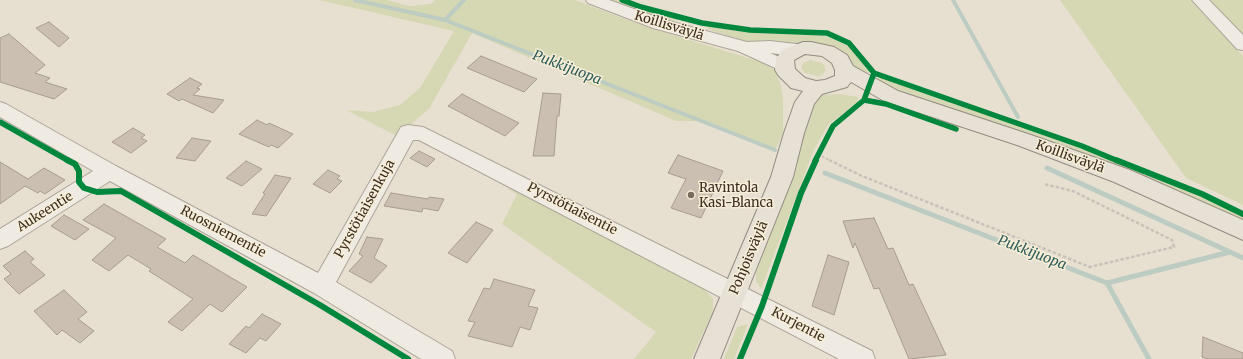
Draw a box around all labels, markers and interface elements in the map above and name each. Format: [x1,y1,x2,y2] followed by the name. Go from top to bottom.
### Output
[632,8,706,44] street label: Koillisväylä
[530,47,604,89] water label: Pukkijuopa
[1034,137,1106,177] street label: Koillisväylä
[332,157,398,261] street label: Pyrstötiaisenkuja
[524,180,620,238] street label: Pyrstötiaisentie
[699,180,773,211] place label: Ravintola Kasi-Blanca
[14,189,76,235] street label: Aukeentie
[686,190,696,200] marker: Ravintola Kasi-Blanca
[178,203,268,261] street label: Ruosniementie
[727,219,771,297] street label: Pohjoisväylä
[995,232,1069,274] water label: Pukkijuopa
[769,304,827,346] street label: Kurjentie

